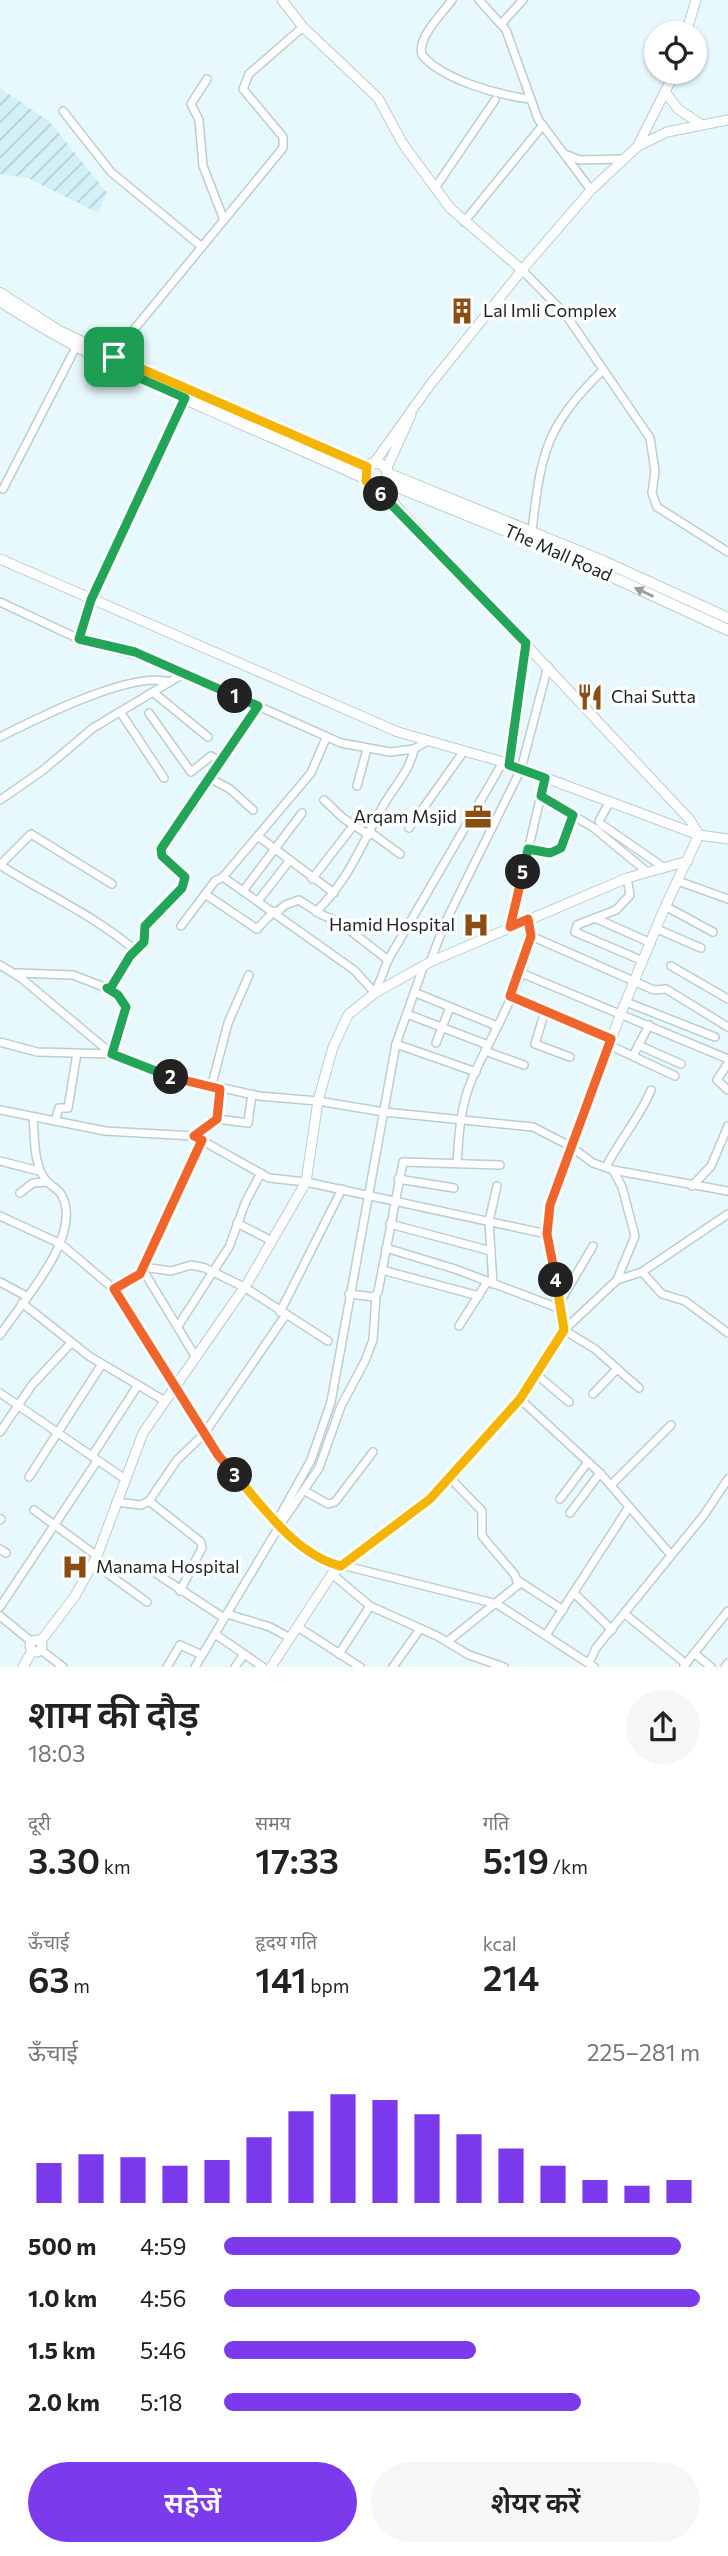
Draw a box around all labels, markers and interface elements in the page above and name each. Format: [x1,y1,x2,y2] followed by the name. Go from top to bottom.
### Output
[644,21,707,84] map controls
[644,21,707,84] button: locate
[447,296,477,326] building icon: Lal Imli Complex
[483,299,618,321] place label: Lal Imli Complex
[84,327,144,387] pin
[95,338,133,376] icon: arrive
[364,476,398,512] pin: 6
[375,482,386,505] text: 6
[501,518,616,586] street label: The Mall Road
[633,586,654,597] one-way arrow
[218,678,252,714] pin: 1
[575,682,605,712] restaurant icon: Chai Sutta
[230,684,239,707] text: 1
[611,685,696,707] place label: Chai Sutta
[463,802,493,832] office icon: Arqam Msjid
[354,805,457,827] place label: Arqam Msjid
[505,854,540,890] pin: 5
[517,860,528,883] text: 5
[461,910,491,940] hospital icon: Hamid Hospital
[329,913,455,935] place label: Hamid Hospital
[154,1060,188,1094] pin: 2
[165,1065,176,1088] text: 2
[538,1262,574,1298] pin: 4
[550,1268,561,1291] text: 4
[218,1458,252,1492] pin: 3
[229,1463,240,1486] text: 3
[60,1552,90,1582] hospital icon: Manama Hospital
[96,1555,240,1577] place label: Manama Hospital
[28,1689,199,1736] text: शाम की दौड़
[626,1690,700,1764] button: share
[28,1739,85,1767] text: 18:03
[28,1811,51,1834] text: दूरी
[255,1811,291,1834] text: समय
[483,1811,509,1834] text: गति
[28,1838,100,1881] text: 3.30
[255,1838,339,1881] text: 17:33
[483,1838,549,1881] text: 5:19
[100,1855,131,1878] text: km
[549,1855,588,1878] text: /km
[28,1930,69,1953] text: ऊँचाई
[255,1930,317,1953] text: हृदय गति
[483,1932,517,1955] text: kcal
[483,1955,539,1998] text: 214
[28,1957,70,2000] text: 63
[255,1957,307,2000] text: 141
[70,1974,90,1997] text: m
[307,1974,349,1997] text: bpm
[28,2038,78,2066] text: ऊँचाई
[587,2038,700,2066] text: 225–281 m
[28,2232,96,2260] text: 500 m
[140,2232,186,2260] text: 4:59
[28,2284,97,2312] text: 1.0 km
[140,2284,186,2312] text: 4:56
[28,2336,96,2364] text: 1.5 km
[140,2336,186,2364] text: 5:46
[28,2388,100,2416] text: 2.0 km
[140,2388,182,2416] text: 5:18
[28,2462,357,2542] button: सहेजें
[371,2462,700,2542] button: शेयर करें

